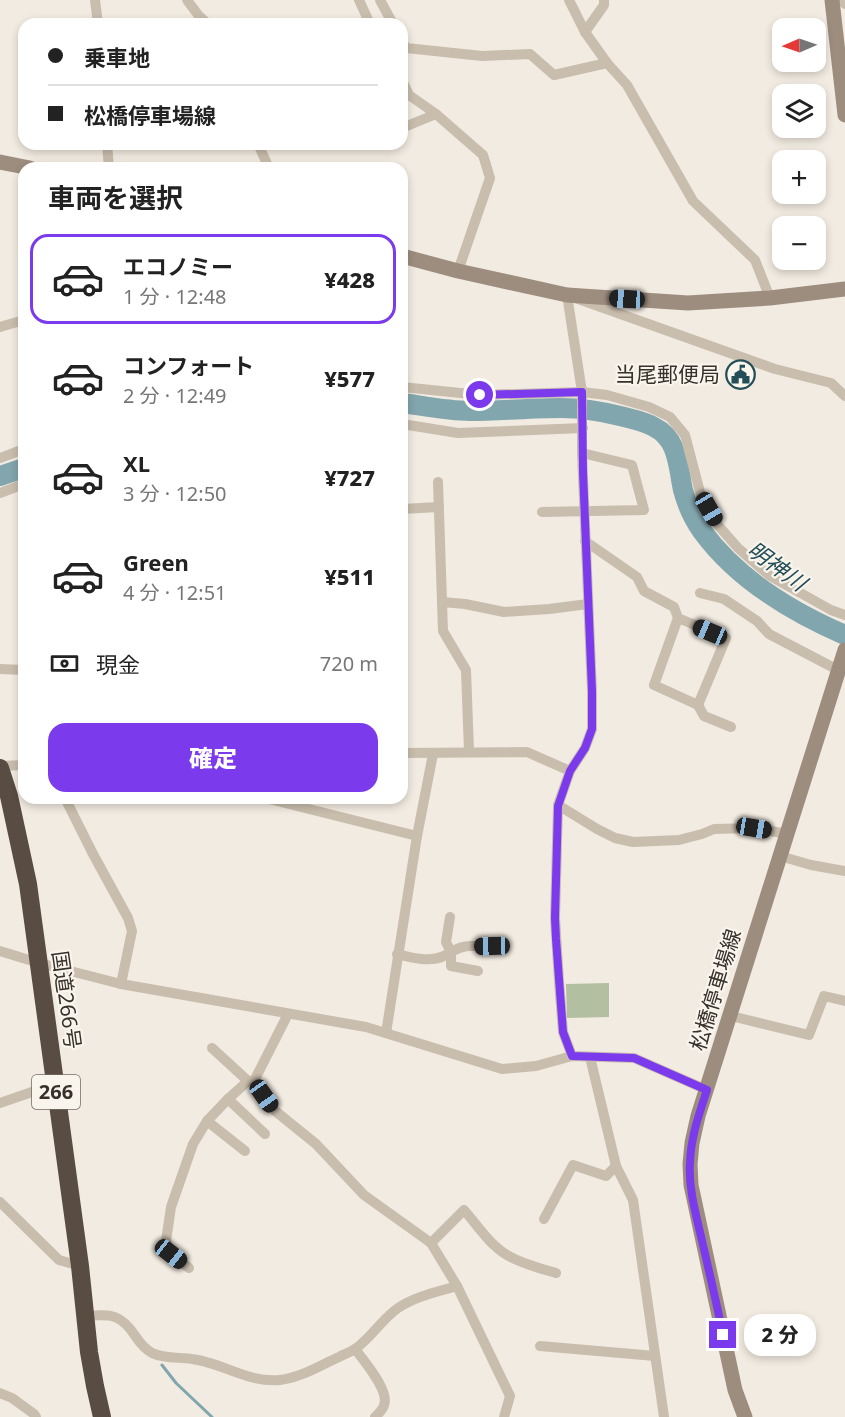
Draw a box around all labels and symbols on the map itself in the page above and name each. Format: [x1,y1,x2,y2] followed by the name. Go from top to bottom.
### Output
[772,18,826,72] north arrow
[609,289,645,309] car
[725,359,757,391] public building icon: 当尾郵便局
[615,360,720,388] place label: 当尾郵便局
[466,381,493,408] route start
[692,489,726,529] car
[742,534,815,598] water label: 明神川
[690,617,730,647] car
[735,816,773,840] car
[683,925,747,1054] street label: 松橋停車場線
[474,937,510,955] car
[46,949,88,1051] street label: 国道266号
[32,1075,80,1109] road number: 266
[246,1076,282,1116] car
[151,1236,191,1272] car
[744,1314,816,1356] callout: 2 分
[709,1321,736,1348] route end

